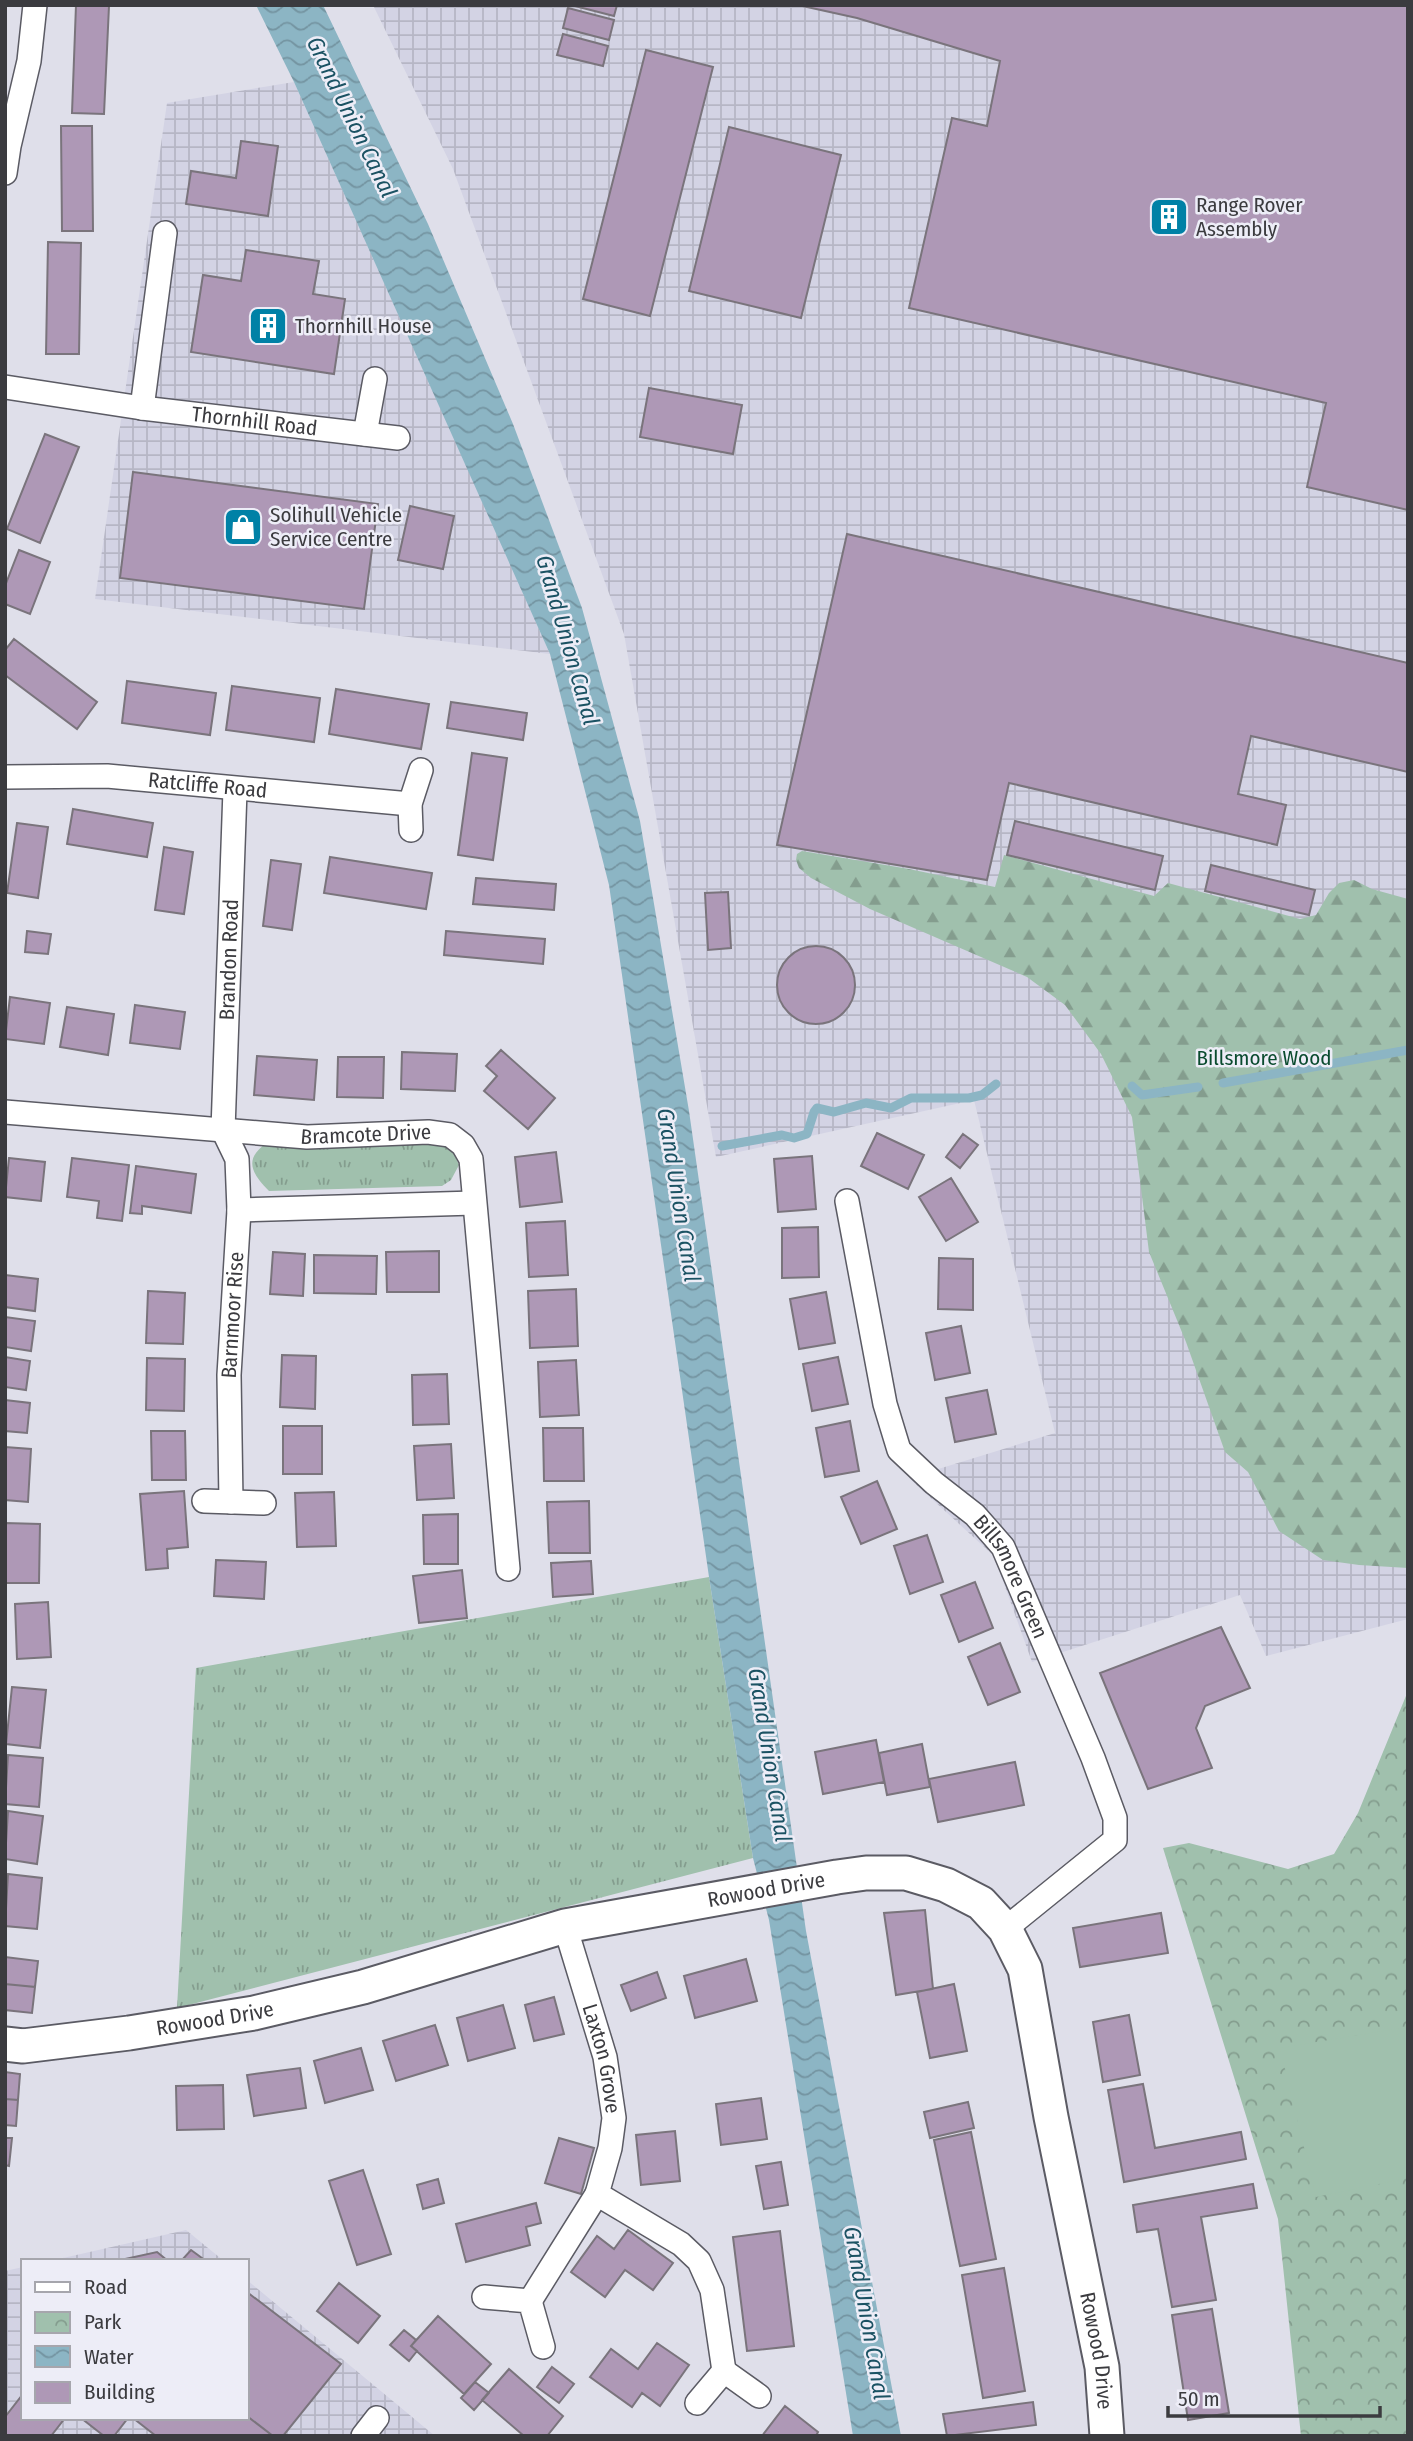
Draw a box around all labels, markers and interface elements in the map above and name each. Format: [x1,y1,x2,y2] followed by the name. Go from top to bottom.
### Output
[301,32,403,202] water label: Grand Union Canal
[1196,192,1303,242] place label: Range Rover Assembly
[1148,196,1190,238] building icon: Range Rover Assembly
[247,305,289,347] building icon: Thornhill House
[295,313,432,339] place label: Thornhill House
[190,401,319,441] street label: Thornhill Road
[270,502,402,552] place label: Solihull Vehicle Service Centre
[222,506,264,548] shop icon: Solihull Vehicle Service Centre
[530,552,606,728] water label: Grand Union Canal
[147,767,268,804] street label: Ratcliffe Road
[214,899,244,1021] street label: Brandon Road
[1197,1045,1331,1071] park label: Billsmore Wood
[651,1106,707,1284] water label: Grand Union Canal
[300,1119,432,1150] street label: Bramcote Drive
[216,1251,249,1379] street label: Barnmoor Rise
[968,1509,1053,1642] street label: Billsmore Green
[742,1666,798,1844] water label: Grand Union Canal
[705,1866,827,1913] street label: Rowood Drive
[154,1996,276,2041] street label: Rowood Drive
[577,2001,626,2115] street label: Laxton Grove
[838,2224,896,2402] water label: Grand Union Canal
[21,2259,248,2420] legend
[84,2274,128,2300] text: Road
[1074,2290,1118,2410] street label: Rowood Drive
[84,2309,122,2335] text: Park
[84,2344,134,2370] text: Water
[1168,2374,1380,2418] scale bar
[84,2379,155,2405] text: Building
[1178,2386,1220,2412] text: 50 m

